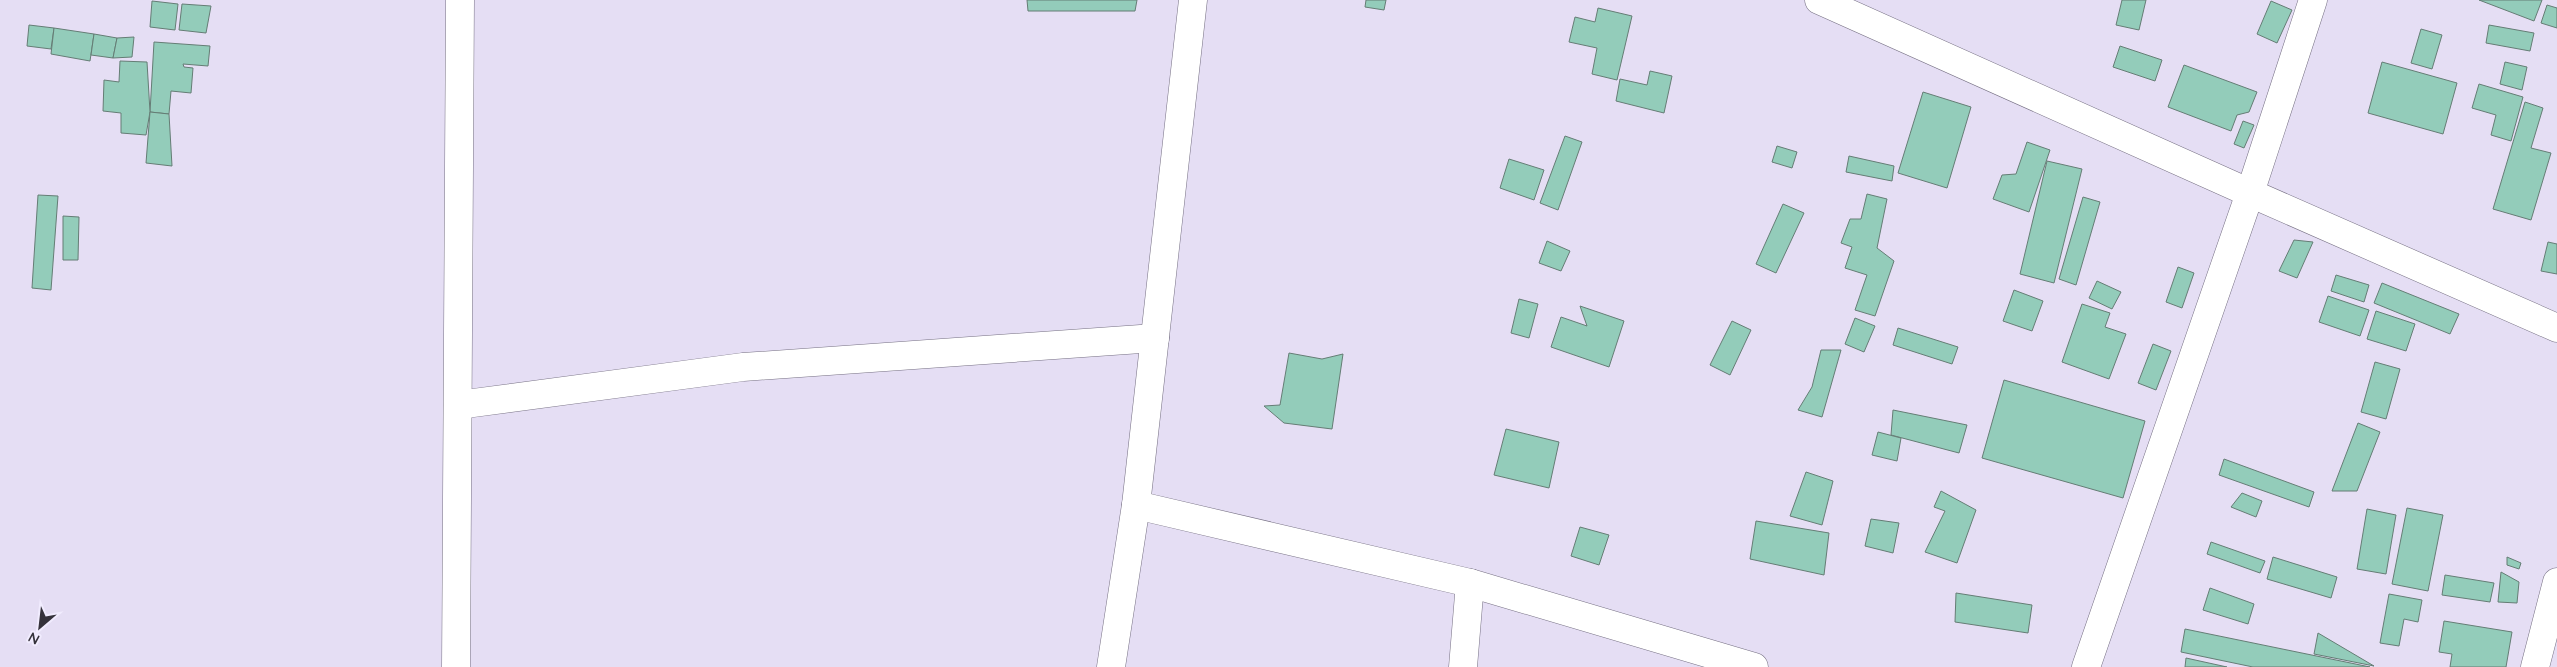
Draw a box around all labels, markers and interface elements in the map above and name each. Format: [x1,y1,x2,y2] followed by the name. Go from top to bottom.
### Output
[15,602,65,652] north arrow
[25,628,43,649] text: N

